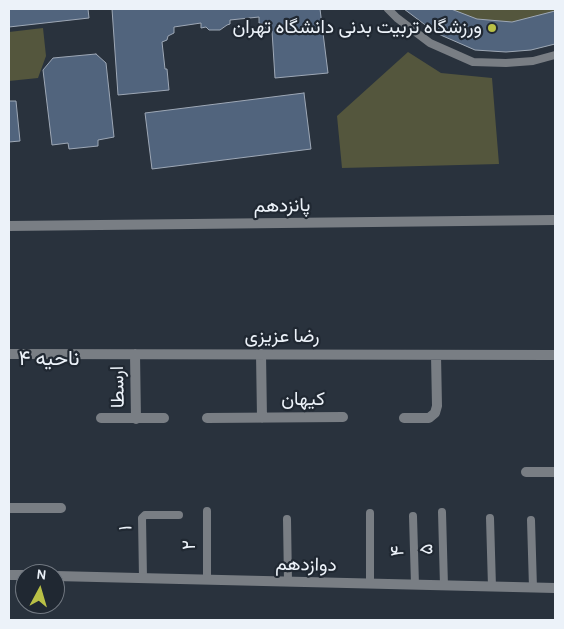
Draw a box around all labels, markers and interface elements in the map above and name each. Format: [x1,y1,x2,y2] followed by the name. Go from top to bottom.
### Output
[232,17,482,39] place label: ورزشگاه تربیت بدنی دانشگاه تهران
[486,22,498,34] marker: ورزشگاه تربیت بدنی دانشگاه تهران
[254,194,310,218] street label: پانزدهم
[245,326,319,348] street label: رضا عزیزی
[18,346,80,372] district label: ناحیه ۴
[106,366,130,408] street label: ارسطا
[281,389,325,411] street label: کیهان
[114,525,138,531] street label: ۱
[179,540,201,550] street label: ۲
[415,543,439,555] street label: ۵
[386,545,410,557] street label: ۴
[275,553,337,577] street label: دوازدهم
[15,564,65,614] north arrow
[36,566,47,584] text: N

